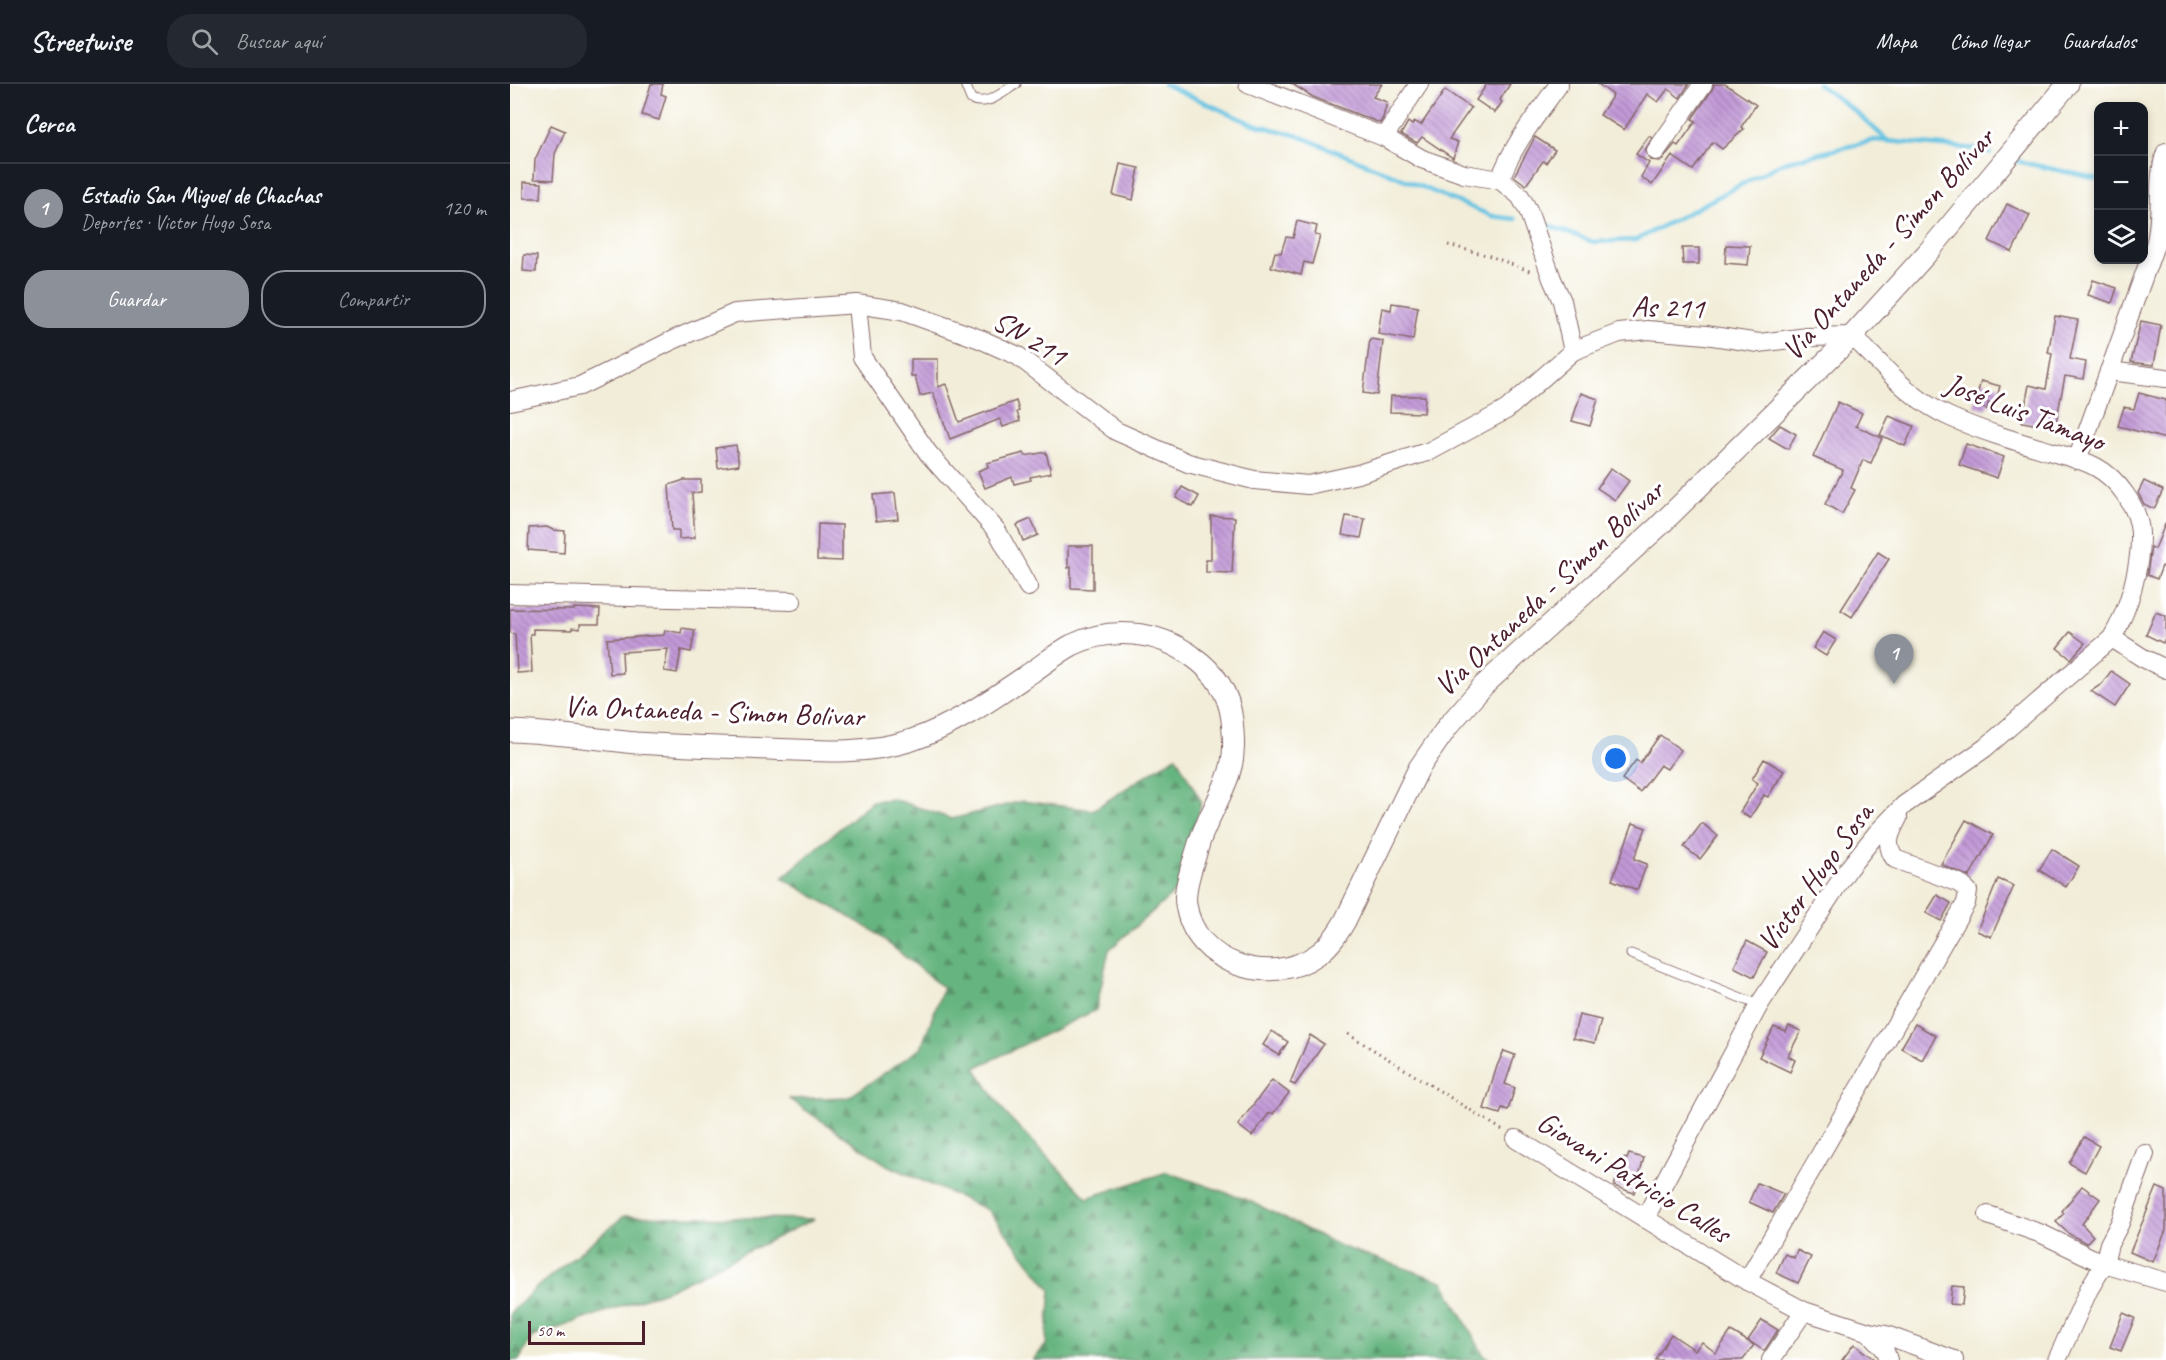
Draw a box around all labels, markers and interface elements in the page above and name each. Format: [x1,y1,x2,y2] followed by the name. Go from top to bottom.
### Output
[167,14,587,68] search box
[30,24,131,59] text: Streetwise
[188,25,221,58] icon: search
[236,27,322,55] text: Buscar aquí
[1876,28,1917,54] text: Mapa
[1950,28,2029,54] text: Cómo llegar
[2062,28,2136,54] text: Guardados
[2094,102,2148,264] map controls
[2094,102,2148,156] button: +
[24,107,74,140] text: Cerca
[1773,118,2004,368] street label: Via Ontaneda - Simon Bolivar
[2094,156,2148,210] button: −
[81,182,321,210] text: Estadio San Miguel de Chachas
[39,196,48,221] text: 1
[443,196,486,221] text: 120 m
[81,210,270,235] text: Deportes · Victor Hugo Sosa
[2094,210,2148,264] button: layers
[24,270,249,328] button: Guardar
[261,270,486,328] button: Compartir
[1631,287,1707,327] street label: As 211
[986,301,1075,375] street label: SN 211
[1938,363,2113,461] street label: José Luis Tamayo
[1426,470,1673,704] street label: Via Ontaneda - Simon Bolivar
[1874,634,1914,684] pin: 1
[563,687,867,735] street label: Via Ontaneda - Simon Bolivar
[1601,744,1630,773] your location
[1749,793,1883,958] street label: Victor Hugo Sosa
[1530,1102,1740,1253] street label: Giovani Patricio Calles
[528,1318,645,1346] scale bar
[537,1321,564,1341] text: 50 m

